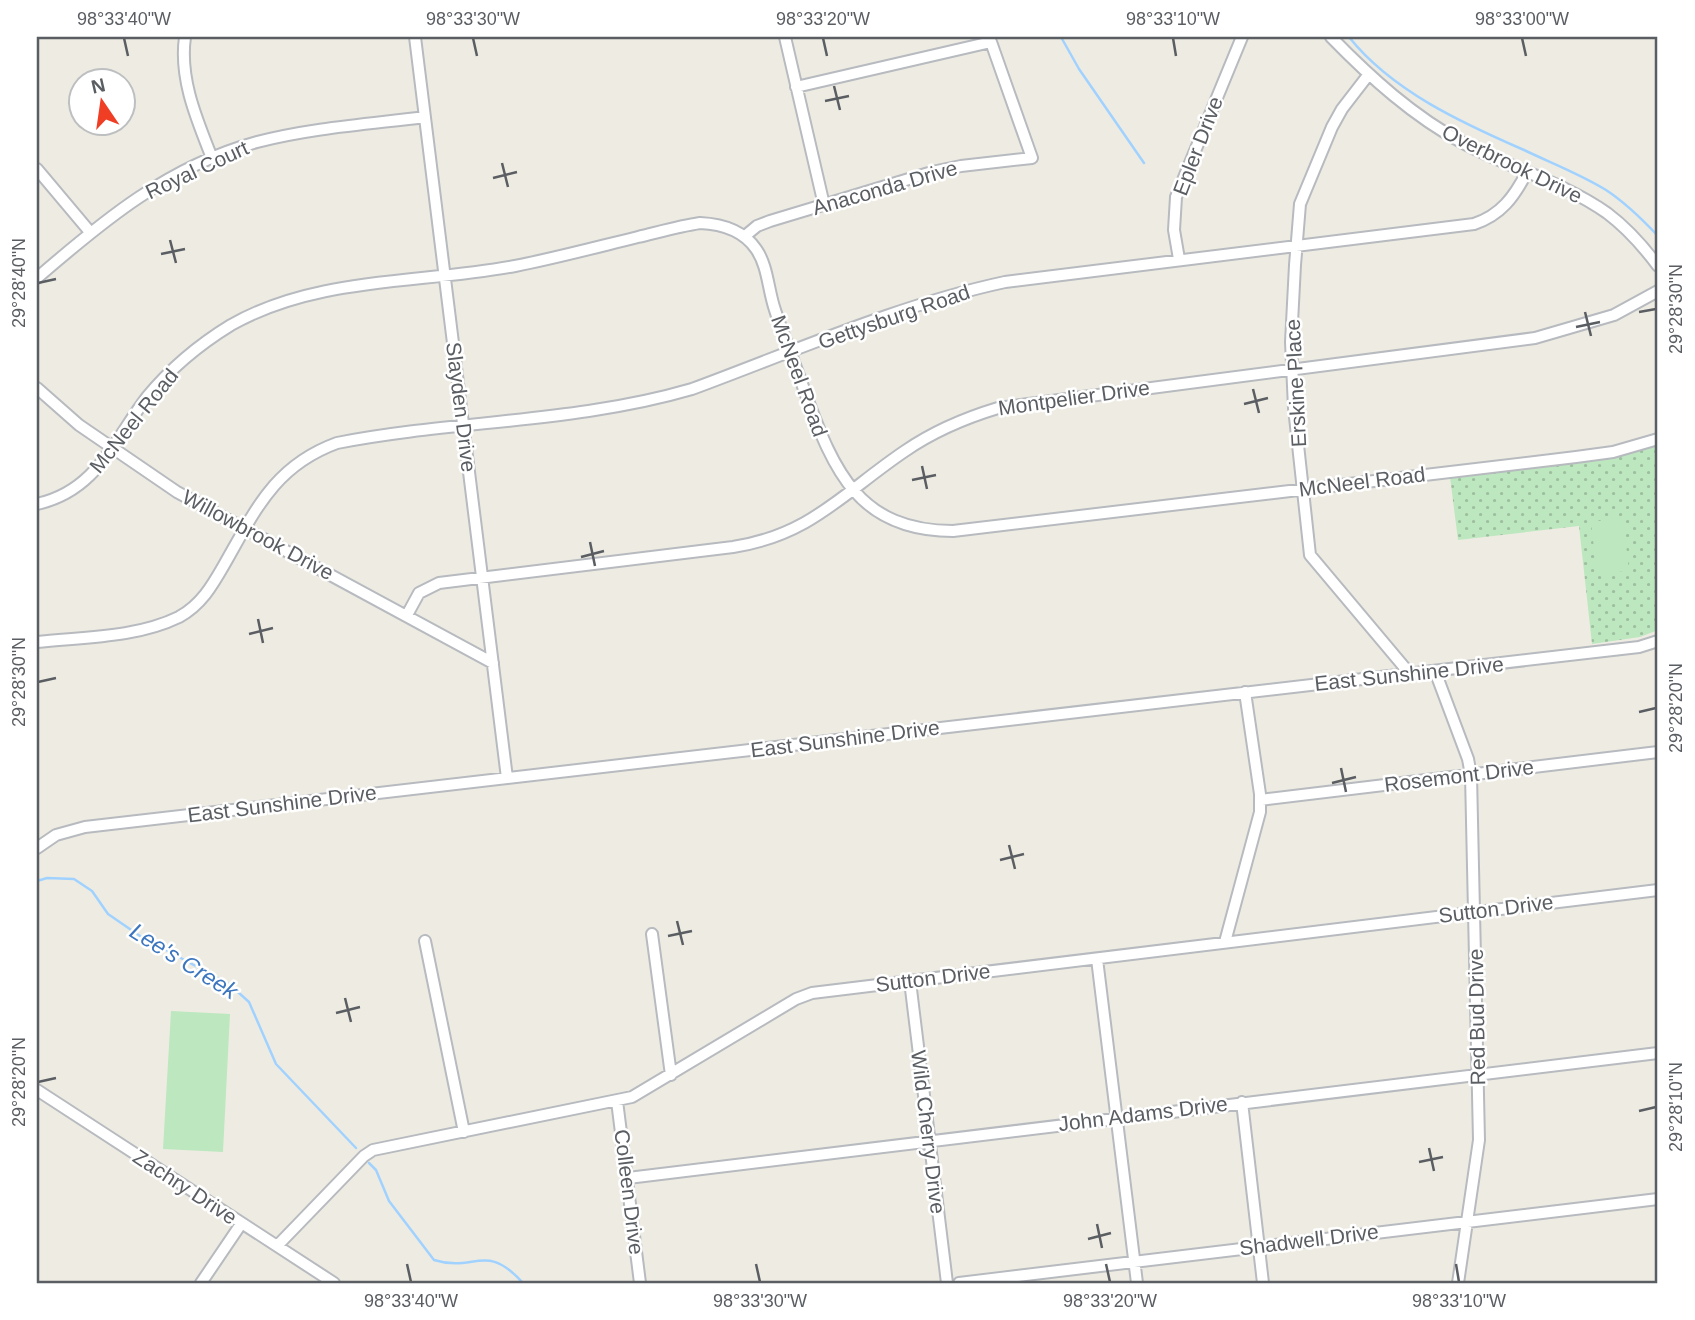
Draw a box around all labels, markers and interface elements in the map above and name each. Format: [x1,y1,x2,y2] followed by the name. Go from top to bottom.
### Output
[77,9,171,29] text: 98°33'40"W
[426,9,520,29] text: 98°33'30"W
[776,9,870,29] text: 98°33'20"W
[1126,9,1220,29] text: 98°33'10"W
[1475,9,1569,29] text: 98°33'00"W
[66,66,136,136] north arrow
[89,74,107,98] text: N
[1168,93,1227,198] street label: Epler Drive
[1438,120,1586,207] street label: Overbrook Drive
[142,136,252,203] street label: Royal Court
[810,156,960,219] street label: Anaconda Drive
[9,238,29,328] text: 29°28'40"N
[1666,264,1686,354] text: 29°28'30"N
[815,280,973,353] street label: Gettysburg Road
[767,312,832,440] street label: McNeel Road
[1281,318,1310,448] street label: Erskine Place
[442,341,481,473] street label: Slayden Drive
[85,364,183,477] street label: McNeel Road
[997,375,1151,420] street label: Montpelier Drive
[1297,462,1426,501] street label: McNeel Road
[179,485,338,584] street label: Willowbrook Drive
[9,637,29,727] text: 29°28'30"N
[1313,652,1505,695] street label: East Sunshine Drive
[1666,663,1686,753] text: 29°28'20"N
[749,715,941,762] street label: East Sunshine Drive
[1383,755,1535,796] street label: Rosemont Drive
[186,780,378,827] street label: East Sunshine Drive
[1437,890,1555,927] street label: Sutton Drive
[125,918,244,1005] water label: Lee's Creek
[1464,949,1489,1085] street label: Red Bud Drive
[874,959,992,996] street label: Sutton Drive
[9,1037,29,1127] text: 29°28'20"N
[907,1049,950,1215] street label: Wild Cherry Drive
[1666,1062,1686,1152] text: 29°28'10"N
[1057,1092,1229,1135] street label: John Adams Drive
[610,1128,649,1256] street label: Colleen Drive
[129,1145,241,1229] street label: Zachry Drive
[1238,1220,1380,1259] street label: Shadwell Drive
[364,1291,458,1311] text: 98°33'40"W
[713,1291,807,1311] text: 98°33'30"W
[1063,1291,1157,1311] text: 98°33'20"W
[1412,1291,1506,1311] text: 98°33'10"W

